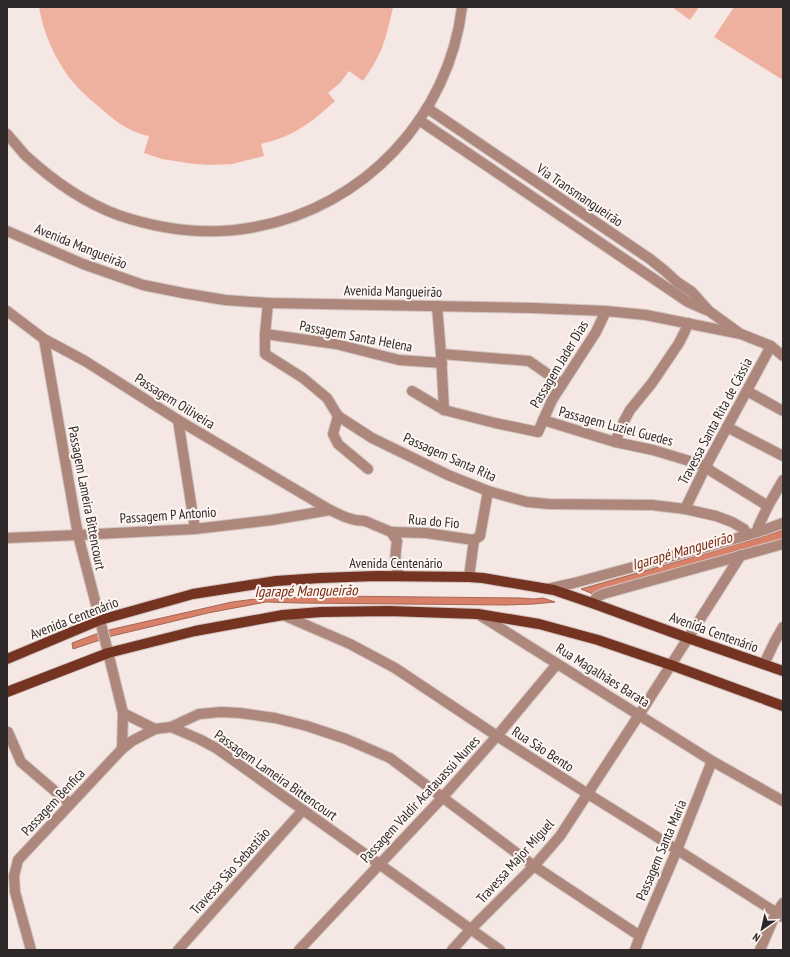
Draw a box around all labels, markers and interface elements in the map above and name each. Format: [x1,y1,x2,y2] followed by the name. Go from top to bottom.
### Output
[533,159,627,231] street label: Via Transmangueirão
[32,219,130,273] street label: Avenida Mangueirão
[344,281,442,301] street label: Avenida Mangueirão
[298,316,414,356] street label: Passagem Santa Helena
[526,317,592,411] street label: Passagem Jader Dias
[674,355,756,487] street label: Travessa Santa Rita de Cássia
[132,369,218,433] street label: Passagem Oiliveira
[557,402,675,450] street label: Passagem Luziel Guedes
[64,425,110,572] street label: Passagem Lameira Bittencourt
[401,428,499,486] street label: Passagem Santa Rita
[119,503,217,527] street label: Passagem P Antonio
[408,510,460,532] street label: Rua do Fio
[630,527,736,574] water label: Igarapé Mangueirão
[349,554,443,572] street label: Avenida Centenário
[254,580,359,601] water label: Igarapé Mangueirão
[27,593,121,643] street label: Avenida Centenário
[667,608,761,656] street label: Avenida Centenário
[553,639,653,711] street label: Rua Magalhães Barata
[509,722,577,776] street label: Rua São Bento
[211,726,341,824] street label: Passagem Lameira Bittencourt
[356,731,484,866] street label: Passagem Valdir Acatauassú Nunes
[17,765,89,839] street label: Passagem Benfica
[632,797,690,903] street label: Passagem Santa Maria
[472,815,558,907] street label: Travessa Major Miguel
[186,824,274,918] street label: Travessa São Sebastião
[742,909,782,949] north arrow
[750,930,763,945] text: N

